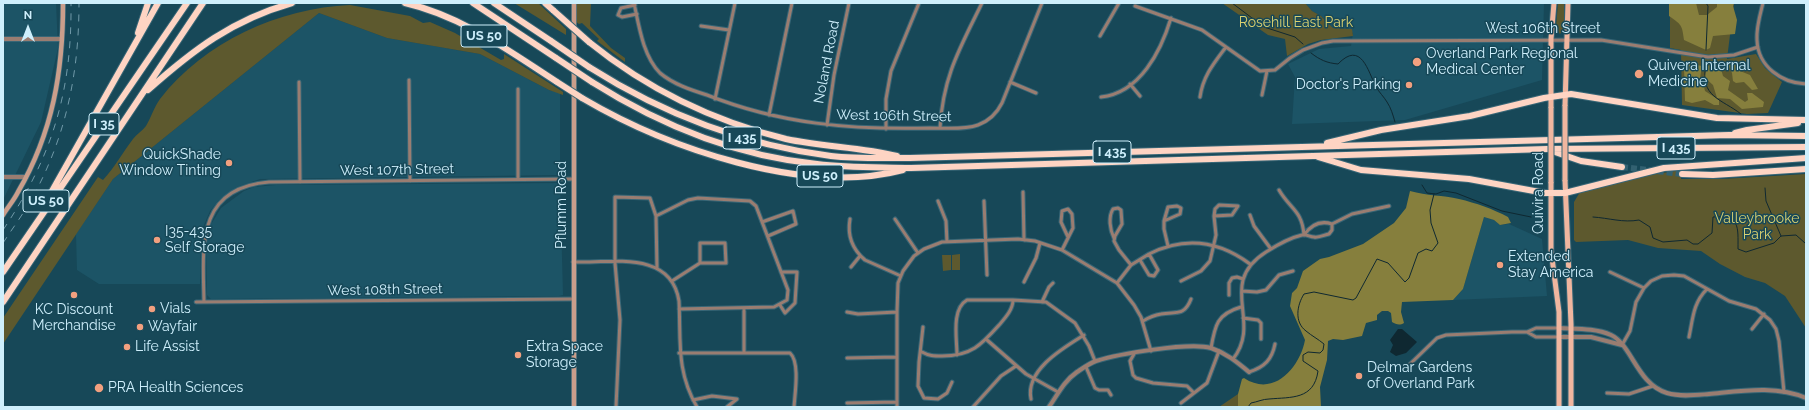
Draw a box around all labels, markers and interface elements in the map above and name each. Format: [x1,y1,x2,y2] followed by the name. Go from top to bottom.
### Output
[8,8,48,48] north arrow
[24,9,32,22] text: N
[1239,15,1353,31] park label: Rosehill East Park
[811,19,843,105] street label: Noland Road
[1485,21,1601,37] street label: West 106th Street
[461,25,507,47] road number: US 50
[1426,46,1578,78] place label: Overland Park Regional Medical Center
[1411,56,1423,68] marker: Overland Park Regional Medical Center
[1648,58,1750,90] place label: Quivera Internal Medicine
[1633,68,1645,80] marker: Quivera Internal Medicine
[1296,77,1401,93] place label: Doctor's Parking
[1404,80,1414,90] marker: Doctor's Parking
[836,107,952,125] street label: West 106th Street
[89,113,119,135] road number: I 35
[723,127,761,149] road number: I 435
[1657,137,1695,159] road number: I 435
[1093,141,1131,163] road number: I 435
[119,147,221,180] place label: QuickShade Window Tinting
[1531,152,1547,234] street label: Quivira Road
[224,158,234,168] marker: QuickShade Window Tinting
[340,161,454,179] street label: West 107th Street
[554,161,570,249] street label: Pflumm Road
[797,165,843,187] road number: US 50
[23,190,69,212] road number: US 50
[1715,211,1799,244] park label: Valleybrooke Park
[165,224,244,256] place label: I35-435 Self Storage
[152,235,162,245] marker: I35-435 Self Storage
[1508,249,1593,282] place label: Extended Stay America
[1495,260,1505,270] marker: Extended Stay America
[327,281,443,299] street label: West 108th Street
[69,290,79,300] marker: KC Discount Merchandise
[160,301,191,317] place label: Vials
[32,302,116,334] place label: KC Discount Merchandise
[147,304,157,314] marker: Vials
[148,319,197,335] place label: Wayfair
[135,322,145,332] marker: Wayfair
[135,339,200,355] place label: Life Assist
[526,339,603,372] place label: Extra Space Storage
[122,342,132,352] marker: Life Assist
[513,350,523,360] marker: Extra Space Storage
[1367,360,1475,392] place label: Delmar Gardens of Overland Park
[1354,371,1364,381] marker: Delmar Gardens of Overland Park
[108,380,243,396] place label: PRA Health Sciences
[93,382,105,394] marker: PRA Health Sciences

